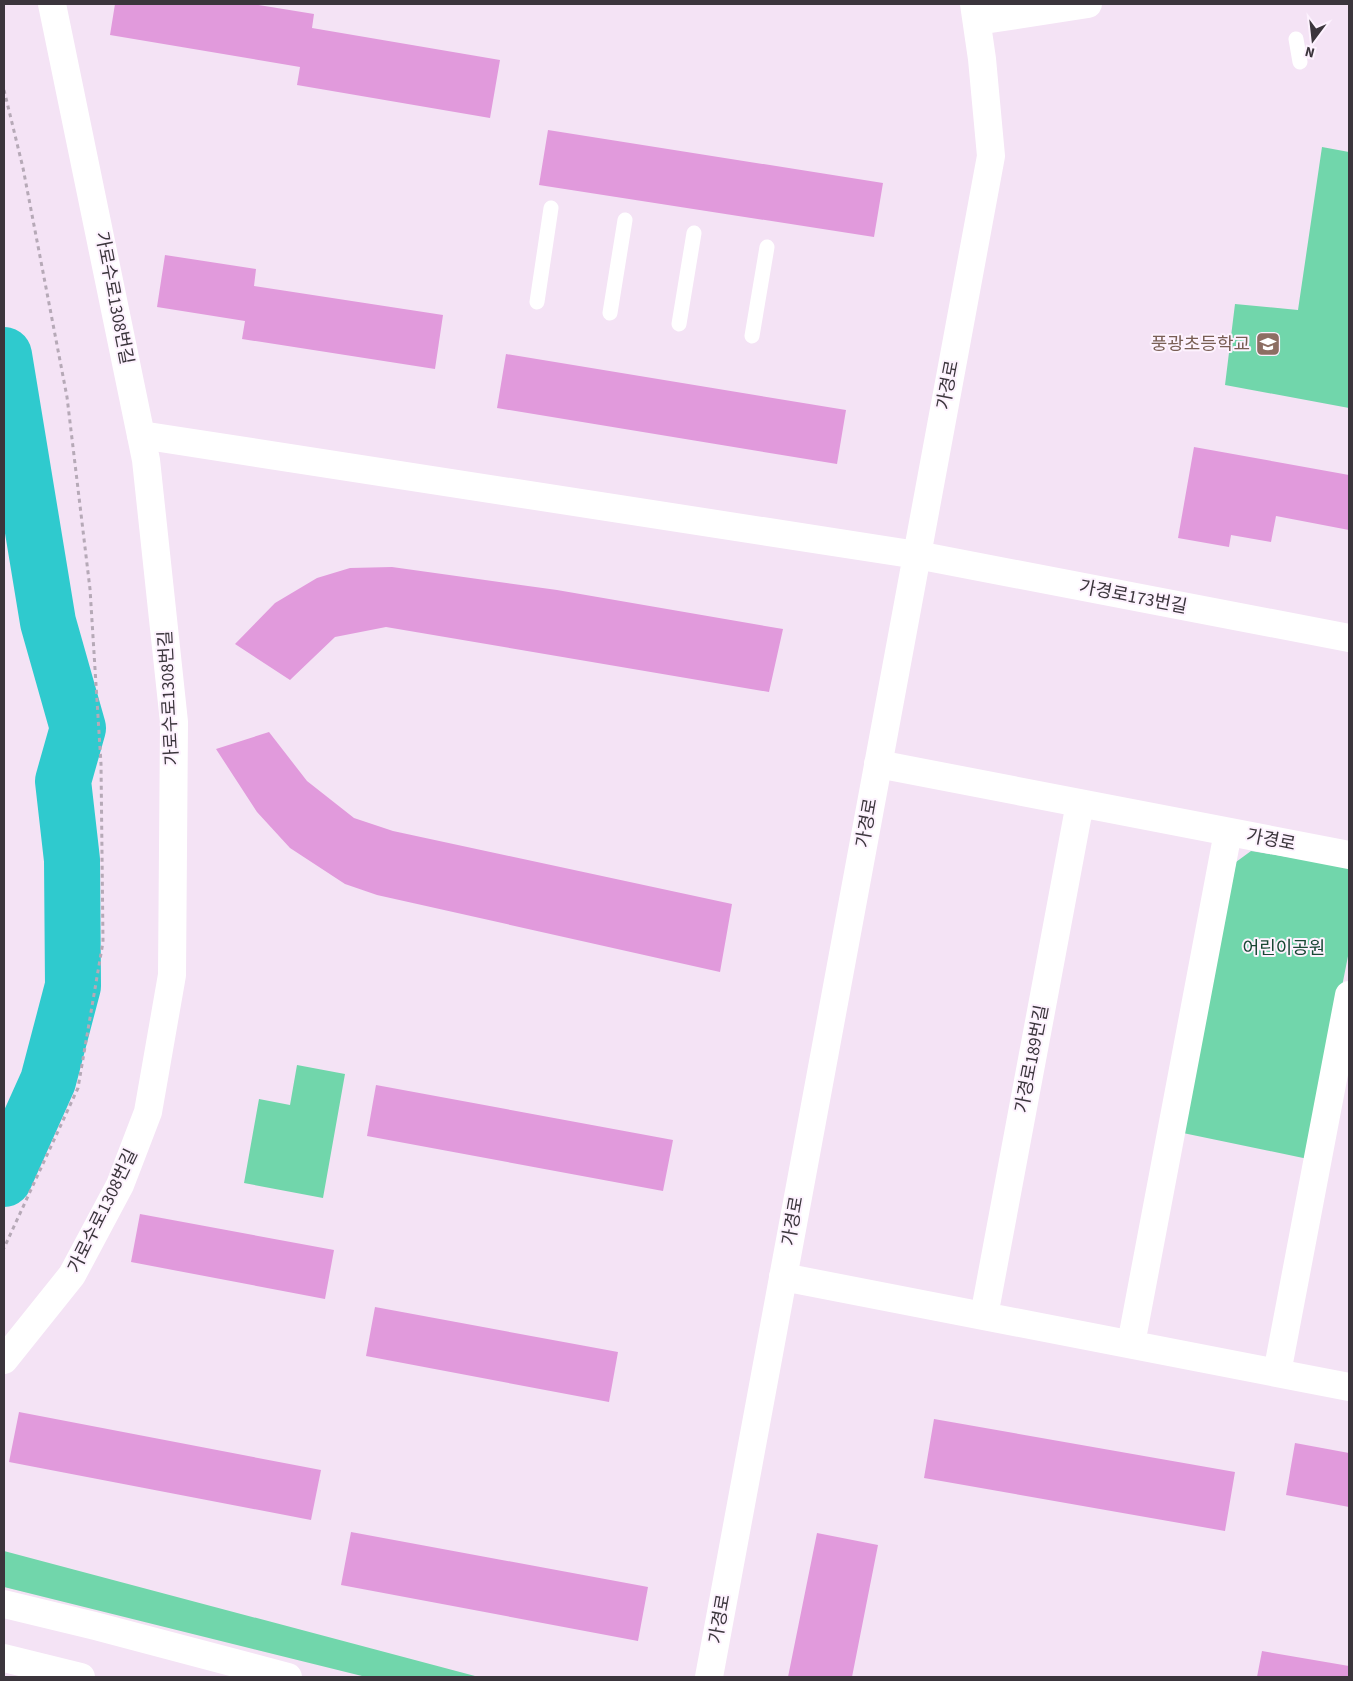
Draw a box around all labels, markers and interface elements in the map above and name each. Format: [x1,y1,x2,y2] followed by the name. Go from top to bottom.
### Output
[1288,15,1338,65] north arrow
[1303,41,1317,62] text: N
[89,229,139,367] street label: 가로수로1308번길
[1255,331,1281,357] school or university icon: 풍광초등학교
[1151,332,1250,357] place label: 풍광초등학교
[931,358,965,412] street label: 가경로
[1077,574,1189,620] street label: 가경로173번길
[153,630,185,766] street label: 가로수로1308번길
[850,796,884,850] street label: 가경로
[1244,823,1298,857] street label: 가경로
[1243,936,1325,961] park label: 어린이공원
[1009,1003,1055,1115] street label: 가경로189번길
[62,1145,144,1277] street label: 가로수로1308번길
[776,1194,810,1248] street label: 가경로
[703,1592,737,1646] street label: 가경로

